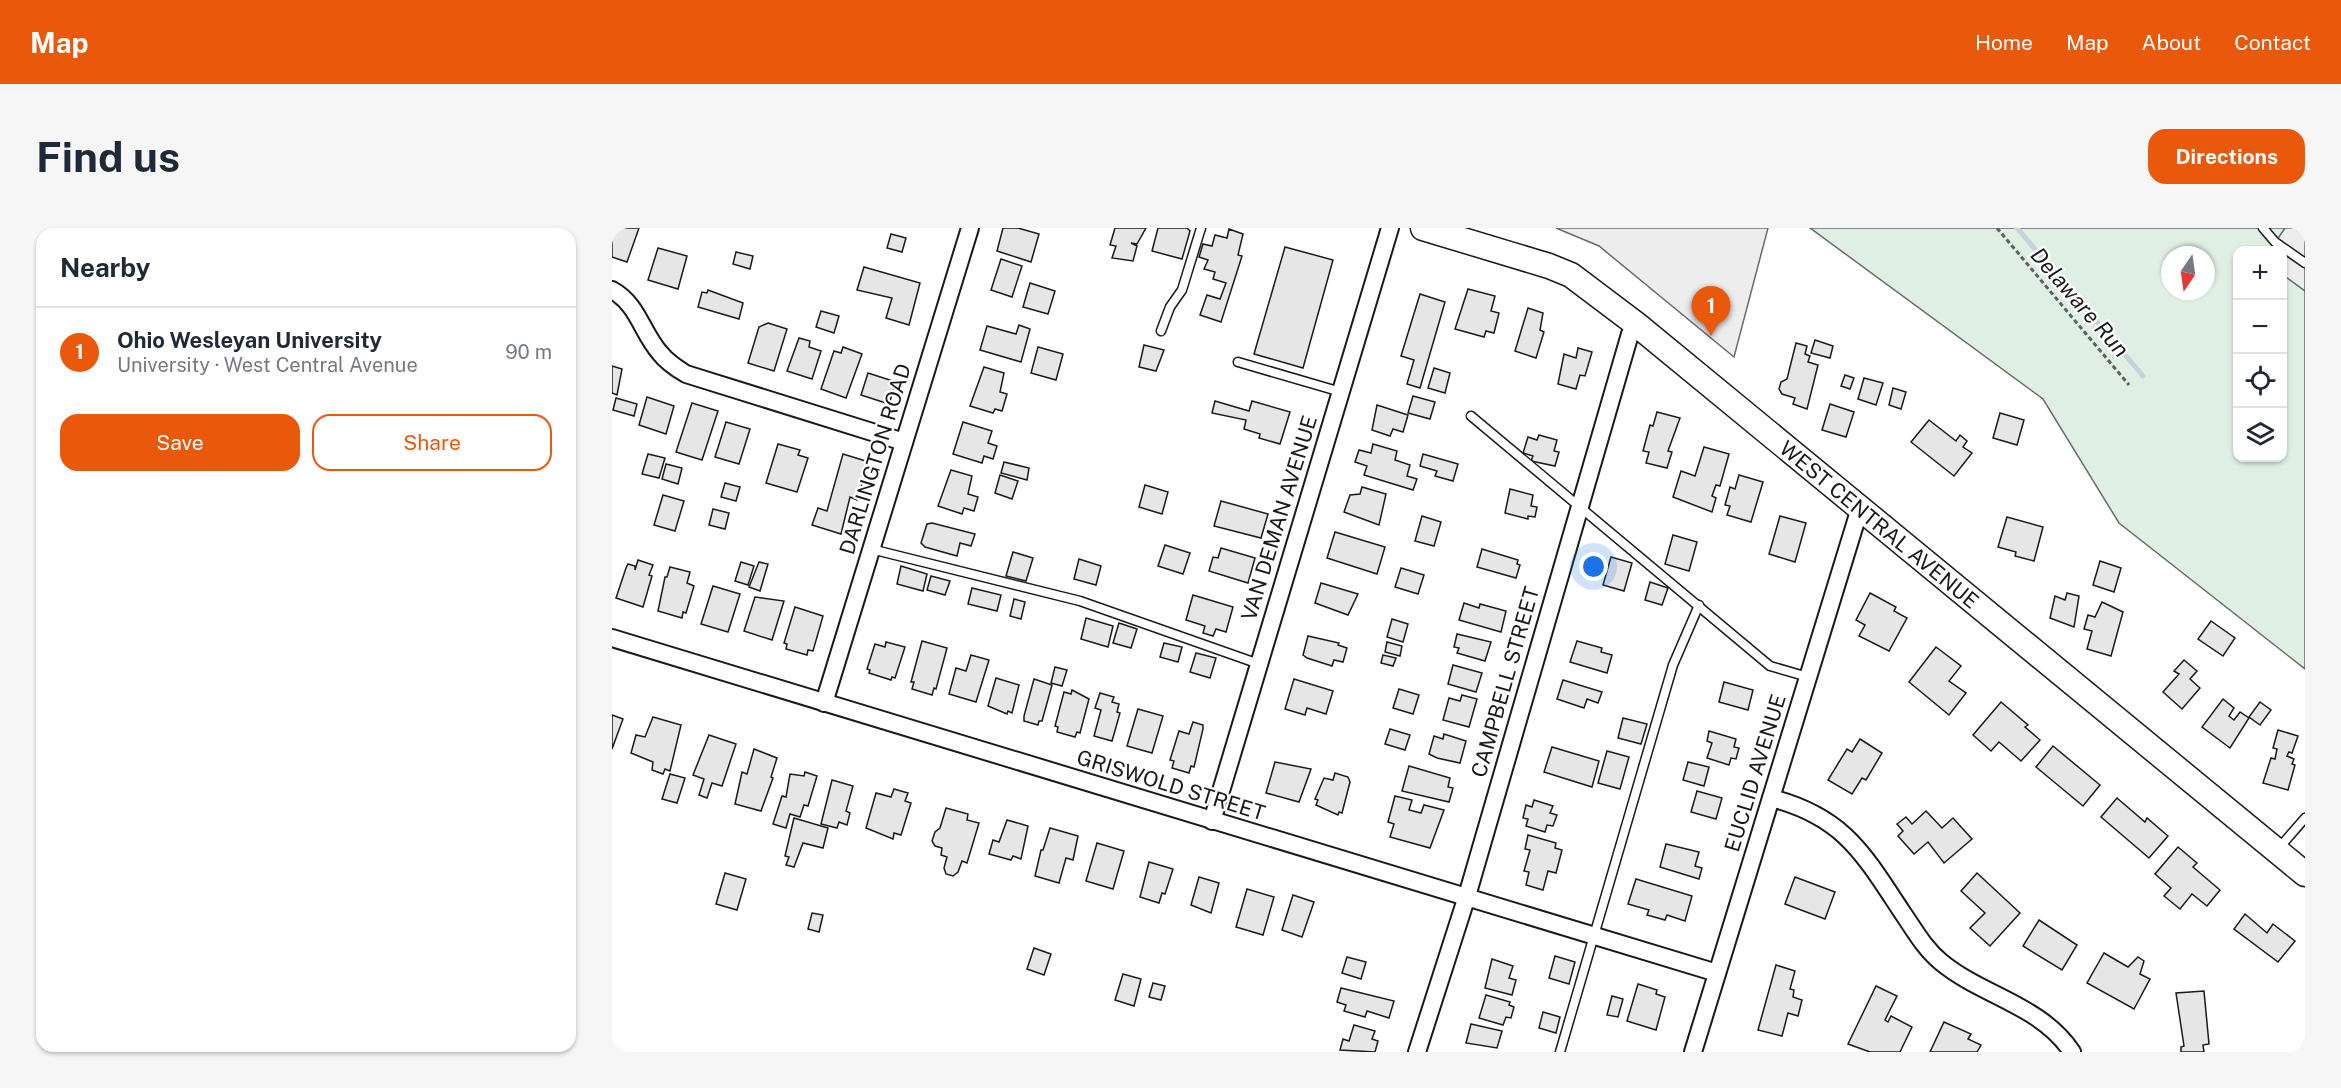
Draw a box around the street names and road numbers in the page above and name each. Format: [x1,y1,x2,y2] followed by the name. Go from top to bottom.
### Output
[834,361,916,557] street label: DARLINGTON ROAD
[1236,412,1322,624] street label: VAN DEMAN AVENUE
[1775,435,1984,613] street label: WEST CENTRAL AVENUE
[1466,584,1544,780] street label: CAMPBELL STREET
[1719,691,1791,855] street label: EUCLID AVENUE
[1074,744,1268,826] street label: GRISWOLD STREET

